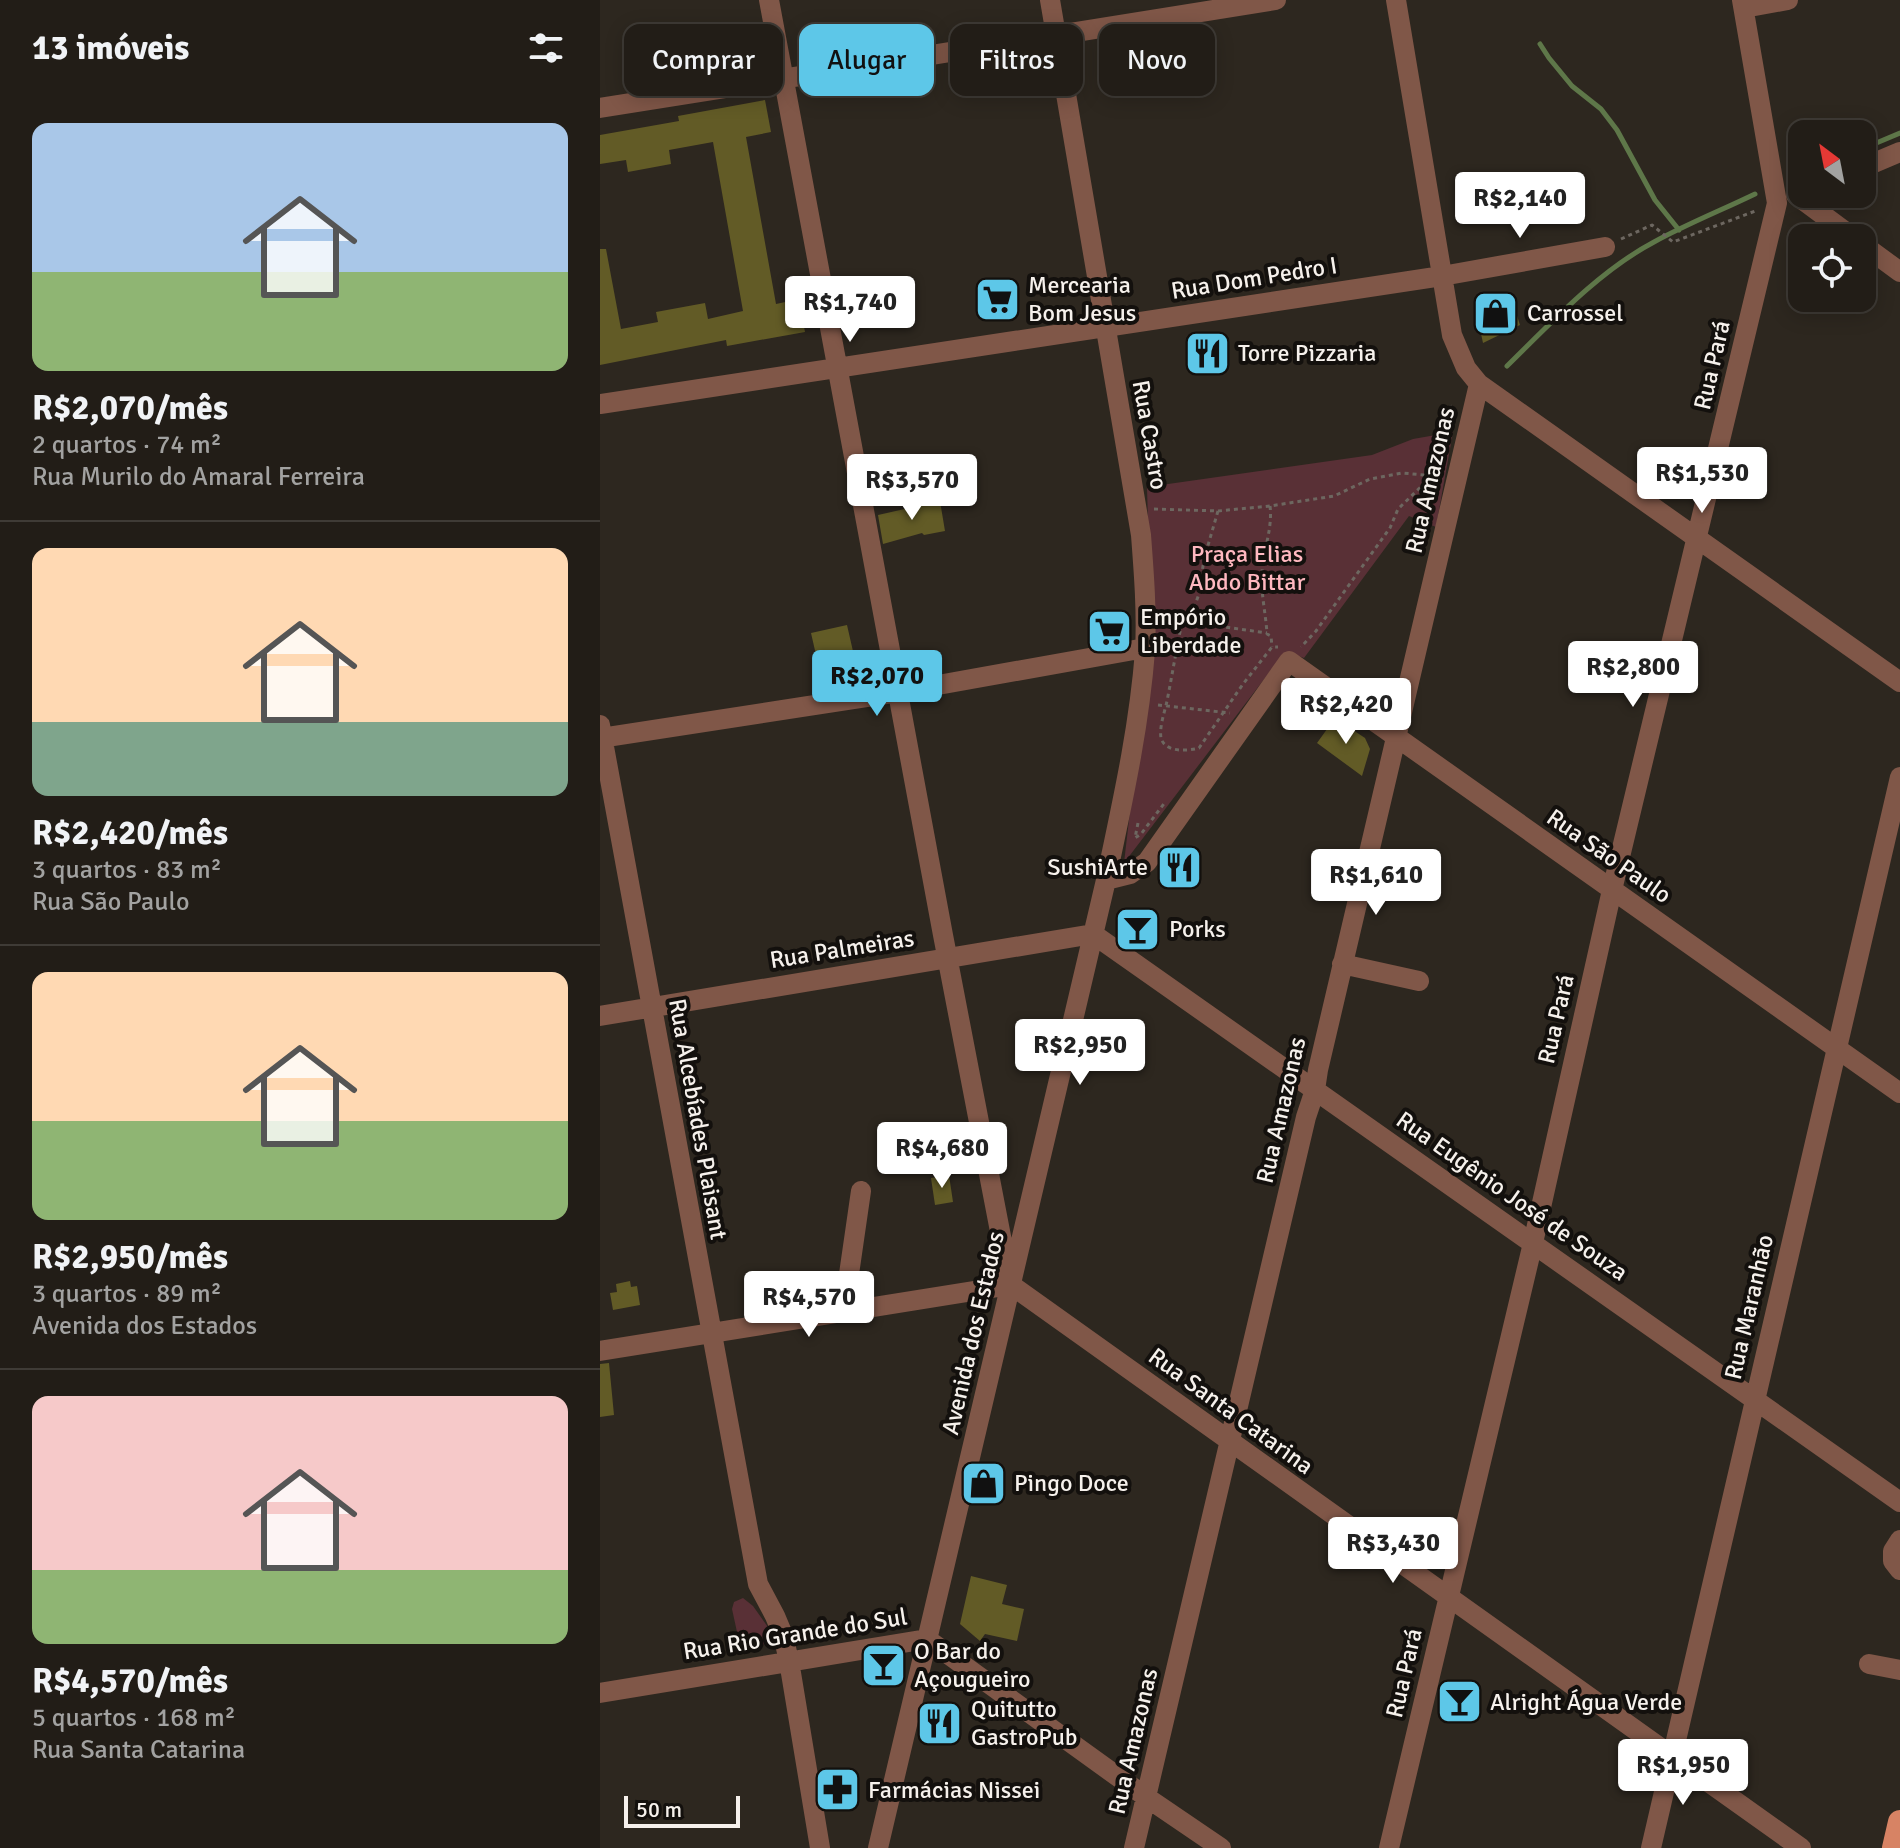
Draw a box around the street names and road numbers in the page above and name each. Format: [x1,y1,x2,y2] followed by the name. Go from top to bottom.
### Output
[1169,250,1339,306] street label: Rua Dom Pedro I
[1687,318,1737,412] street label: Rua Pará
[1126,378,1174,492] street label: Rua Castro
[1399,404,1461,556] street label: Rua Amazonas
[1541,802,1677,910] street label: Rua São Paulo
[768,923,916,975] street label: Rua Palmeiras
[1531,972,1581,1066] street label: Rua Pará
[662,996,734,1242] street label: Rua Alcebíades Plaisant
[1250,1034,1312,1186] street label: Rua Amazonas
[1390,1105,1634,1287] street label: Rua Eugênio José de Souza
[935,1228,1011,1438] street label: Avenida dos Estados
[1718,1232,1780,1382] street label: Rua Maranhão
[1143,1341,1319,1481] street label: Rua Santa Catarina
[681,1601,909,1667] street label: Rua Rio Grande do Sul
[1379,1626,1429,1720] street label: Rua Pará
[1102,1665,1164,1817] street label: Rua Amazonas

